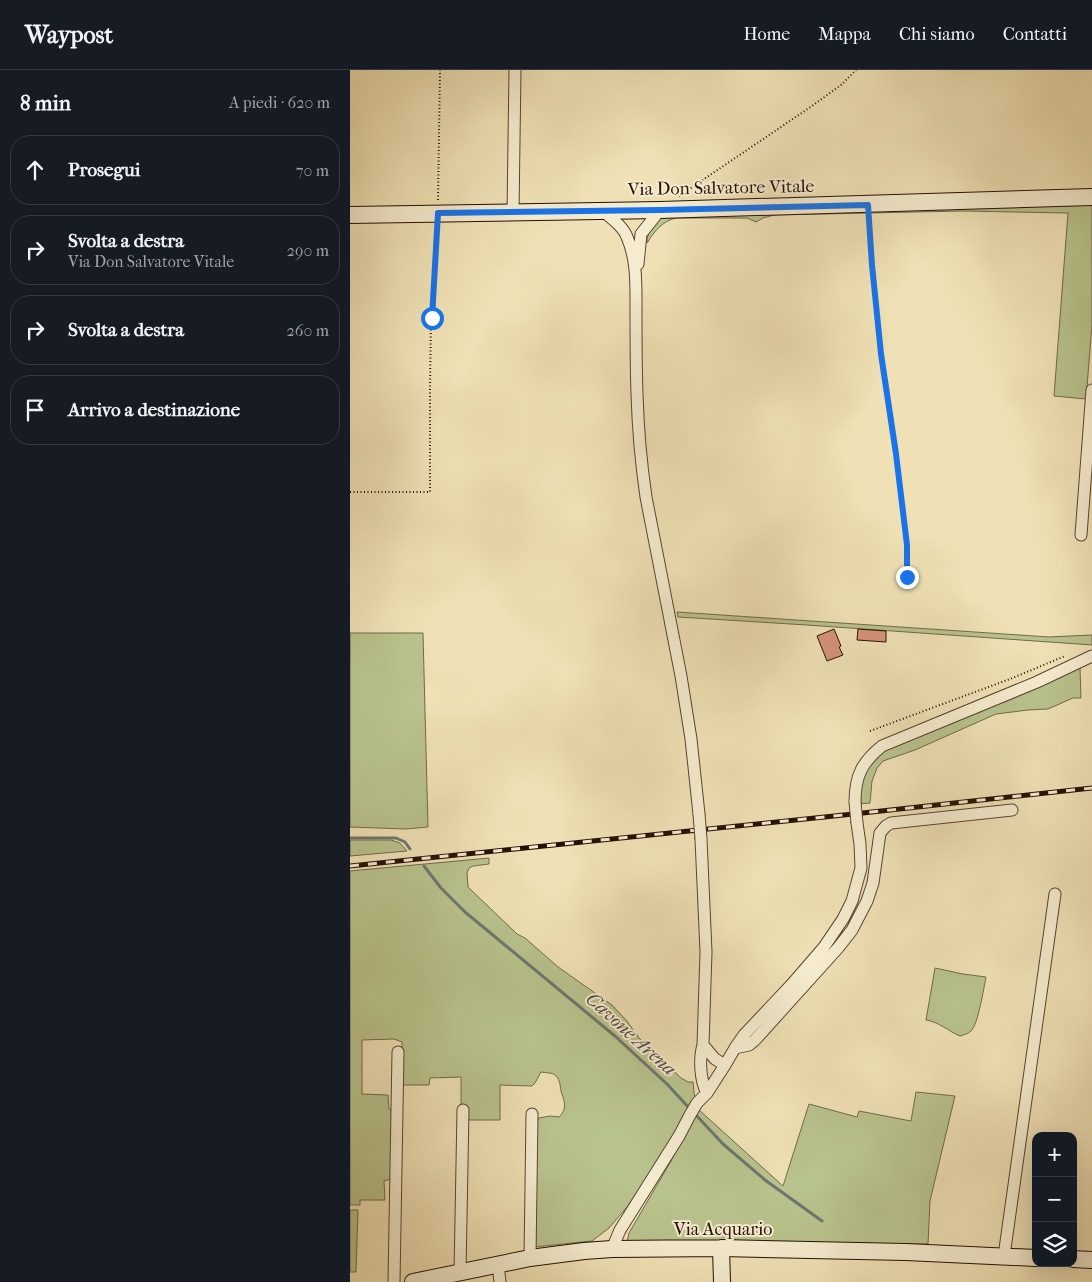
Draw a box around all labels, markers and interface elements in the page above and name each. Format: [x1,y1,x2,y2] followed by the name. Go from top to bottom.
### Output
[25,21,113,49] text: Waypost
[743,24,790,45] text: Home
[818,24,871,45] text: Mappa
[899,24,975,45] text: Chi siamo
[1003,24,1067,45] text: Contatti
[20,91,71,115] text: 8 min
[229,93,330,112] text: A piedi · 620 m
[21,156,49,184] icon: ahead
[68,159,140,181] text: Prosegui
[296,161,329,180] text: 70 m
[626,176,815,200] street label: Via Don Salvatore Vitale
[68,230,184,252] text: Svolta a destra
[21,236,49,264] icon: right
[287,241,329,260] text: 290 m
[68,252,234,271] text: Via Don Salvatore Vitale
[421,307,444,330] route start
[21,316,49,344] icon: right
[68,319,184,341] text: Svolta a destra
[287,321,329,340] text: 260 m
[21,396,49,424] icon: arrive
[68,399,240,421] text: Arrivo a destinazione
[896,566,919,589] route end
[582,988,681,1080] water label: Cavone Arena
[1032,1132,1077,1267] map controls
[1032,1132,1077,1177] button: +
[1032,1177,1077,1222] button: −
[673,1219,772,1240] street label: Via Acquario
[1032,1222,1077,1267] button: layers

